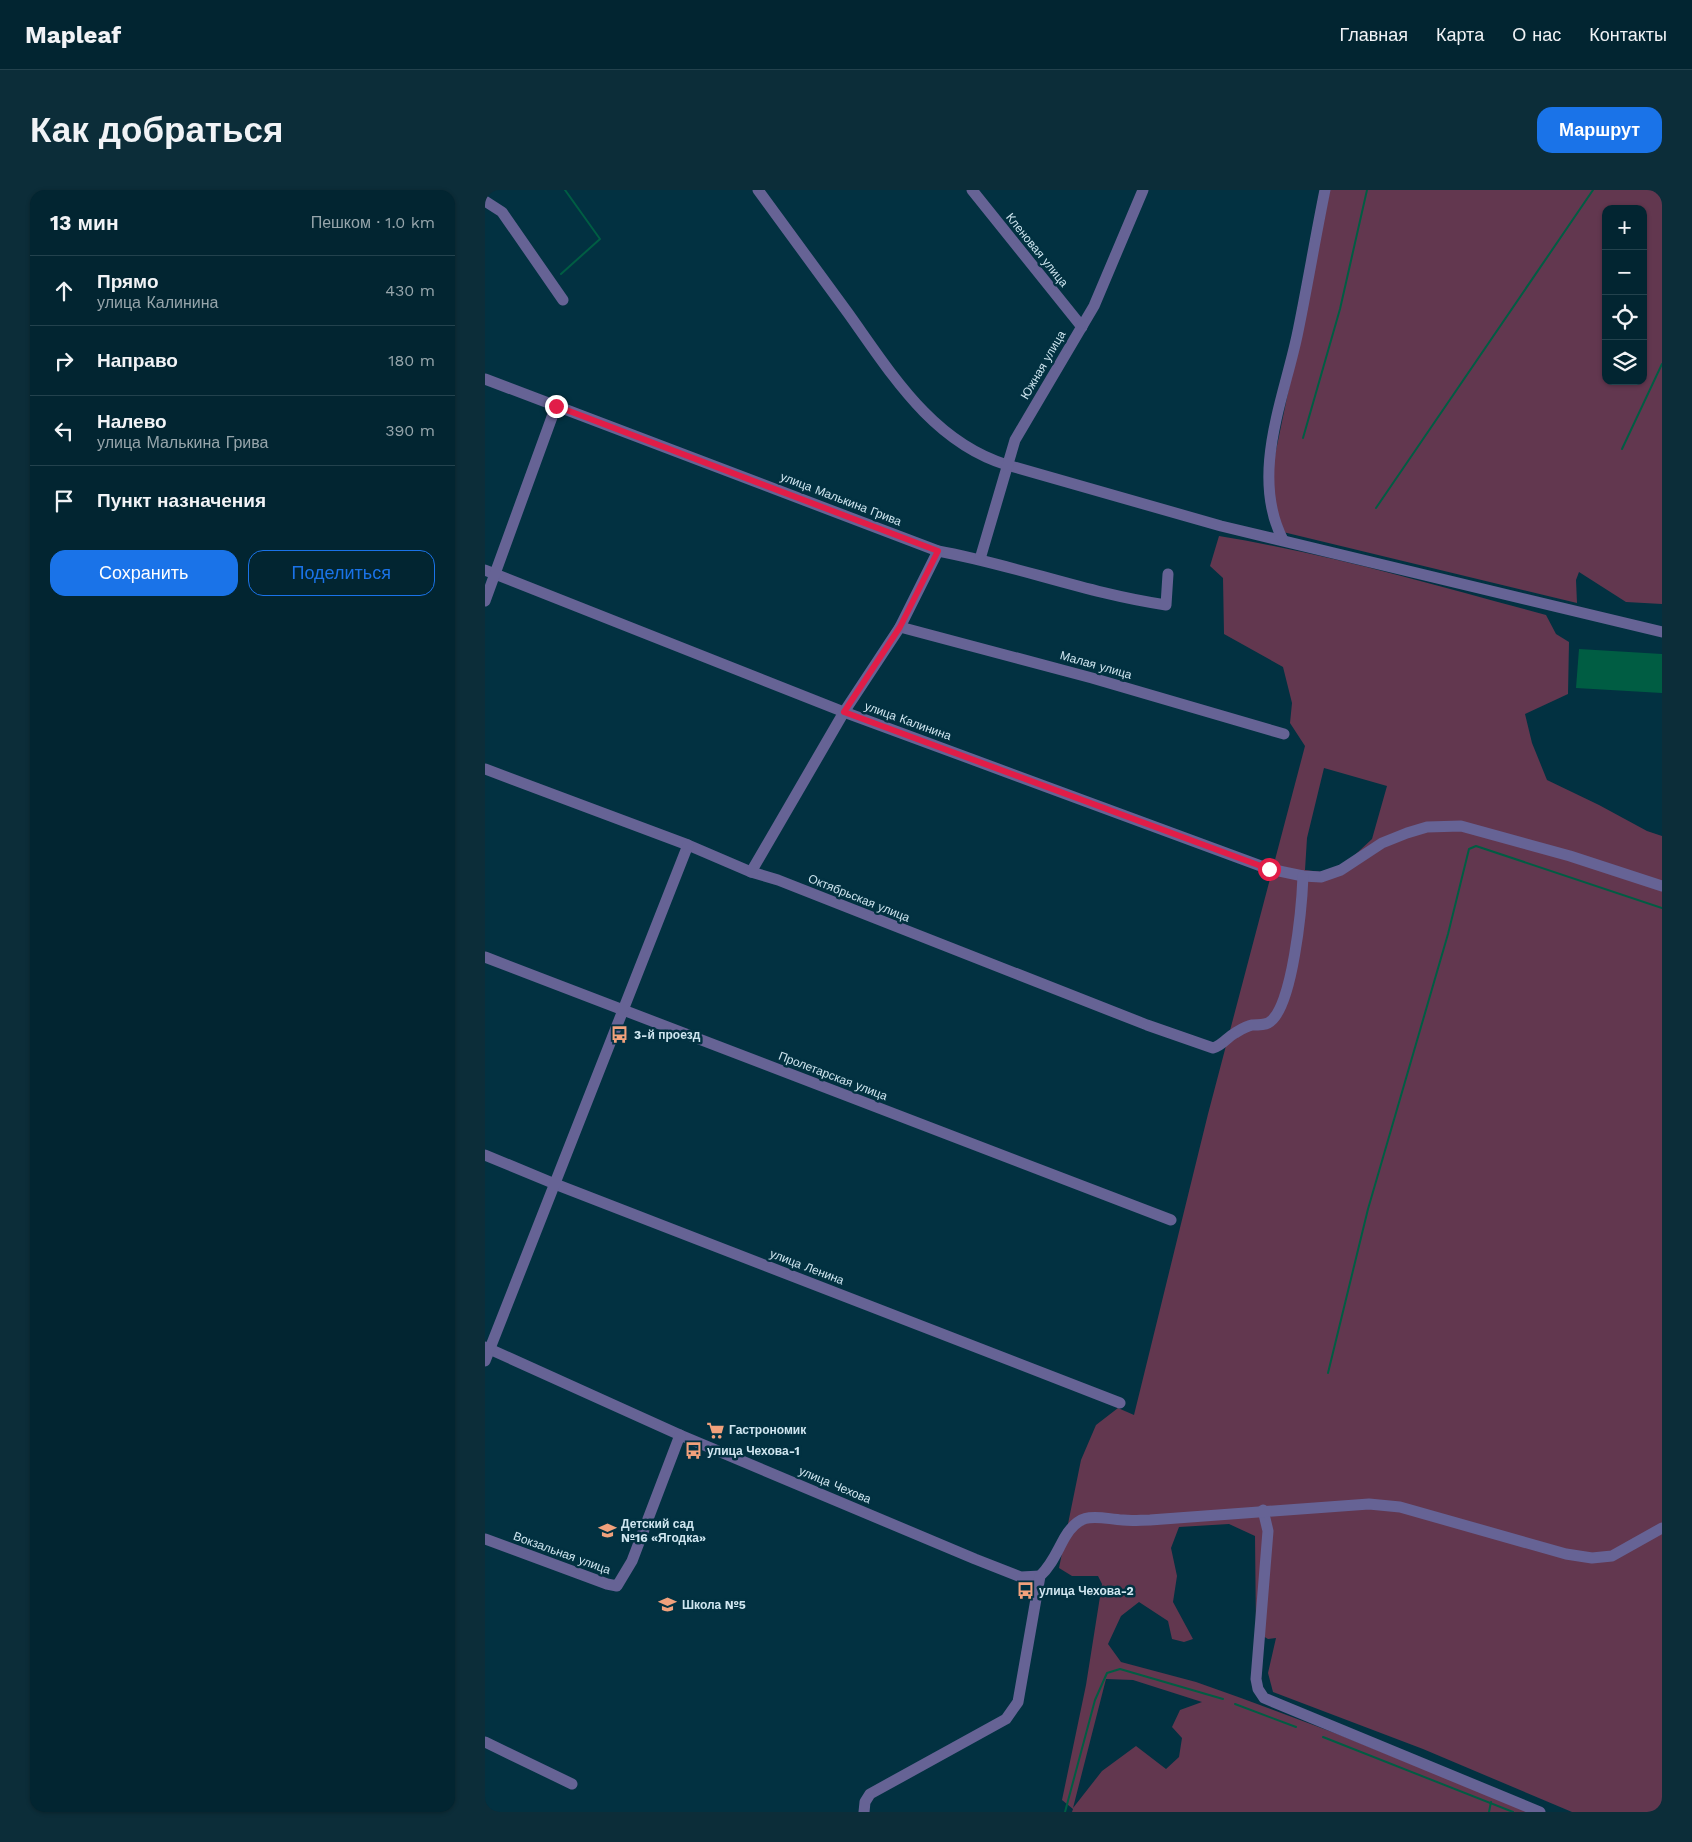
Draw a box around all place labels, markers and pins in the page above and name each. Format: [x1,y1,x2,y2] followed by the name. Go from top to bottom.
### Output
[610,1025,630,1045] bus stop icon: 3-й проезд
[634,1028,701,1042] place label: 3-й проезд
[705,1420,725,1440] supermarket icon: Гастрономик
[729,1423,807,1437] place label: Гастрономик
[683,1441,703,1461] bus stop icon: улица Чехова-1
[707,1444,800,1458] place label: улица Чехова-1
[621,1517,706,1545] place label: Детский сад №16 «Ягодка»
[597,1521,617,1541] school or university icon: Детский сад №16 «Ягодка»
[1015,1581,1035,1601] bus stop icon: улица Чехова-2
[1039,1584,1134,1598] place label: улица Чехова-2
[658,1595,678,1615] school or university icon: Школа №5
[682,1598,746,1612] place label: Школа №5

